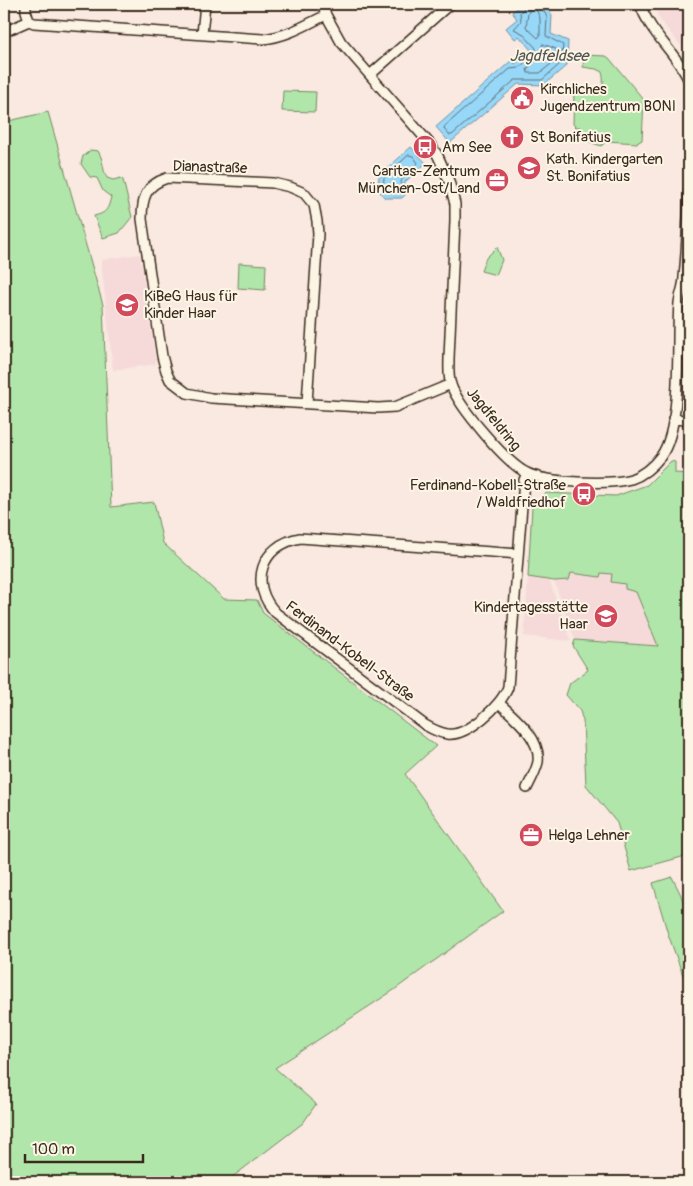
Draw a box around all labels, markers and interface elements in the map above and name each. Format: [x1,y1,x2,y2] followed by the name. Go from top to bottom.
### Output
[510,46,591,66] water label: Jagdfeldsee
[540,80,676,116] place label: Kirchliches Jugendzentrum BONI
[509,85,535,111] public building icon: Kirchliches Jugendzentrum BONI
[499,124,525,150] church icon: St Bonifatius
[530,128,611,147] place label: St Bonifatius
[412,134,438,160] bus stop icon: Am See
[442,138,492,157] place label: Am See
[546,150,663,186] place label: Kath. Kindergarten St. Bonifatius
[516,155,542,181] school or university icon: Kath. Kindergarten St. Bonifatius
[172,157,248,178] street label: Dianastraße
[358,162,480,198] place label: Caritas-Zentrum München-Ost/Land
[484,167,510,193] office icon: Caritas-Zentrum München-Ost/Land
[144,287,238,323] place label: KiBeG Haus für Kinder Haar
[114,292,140,318] school or university icon: KiBeG Haus für Kinder Haar
[462,384,525,455] street label: Jagdfeldring
[410,476,567,512] place label: Ferdinand-Kobell-Straße / Waldfriedhof
[571,481,597,507] bus stop icon: Ferdinand-Kobell-Straße / Waldfriedhof
[282,597,418,706] street label: Ferdinand-Kobell-Straße
[474,598,589,634] place label: Kindertagesstätte Haar
[593,603,619,629] school or university icon: Kindertagesstätte Haar
[518,822,544,848] office icon: Helga Lehner
[548,826,630,845] place label: Helga Lehner
[25,1131,142,1163] scale bar
[32,1140,75,1159] text: 100 m

